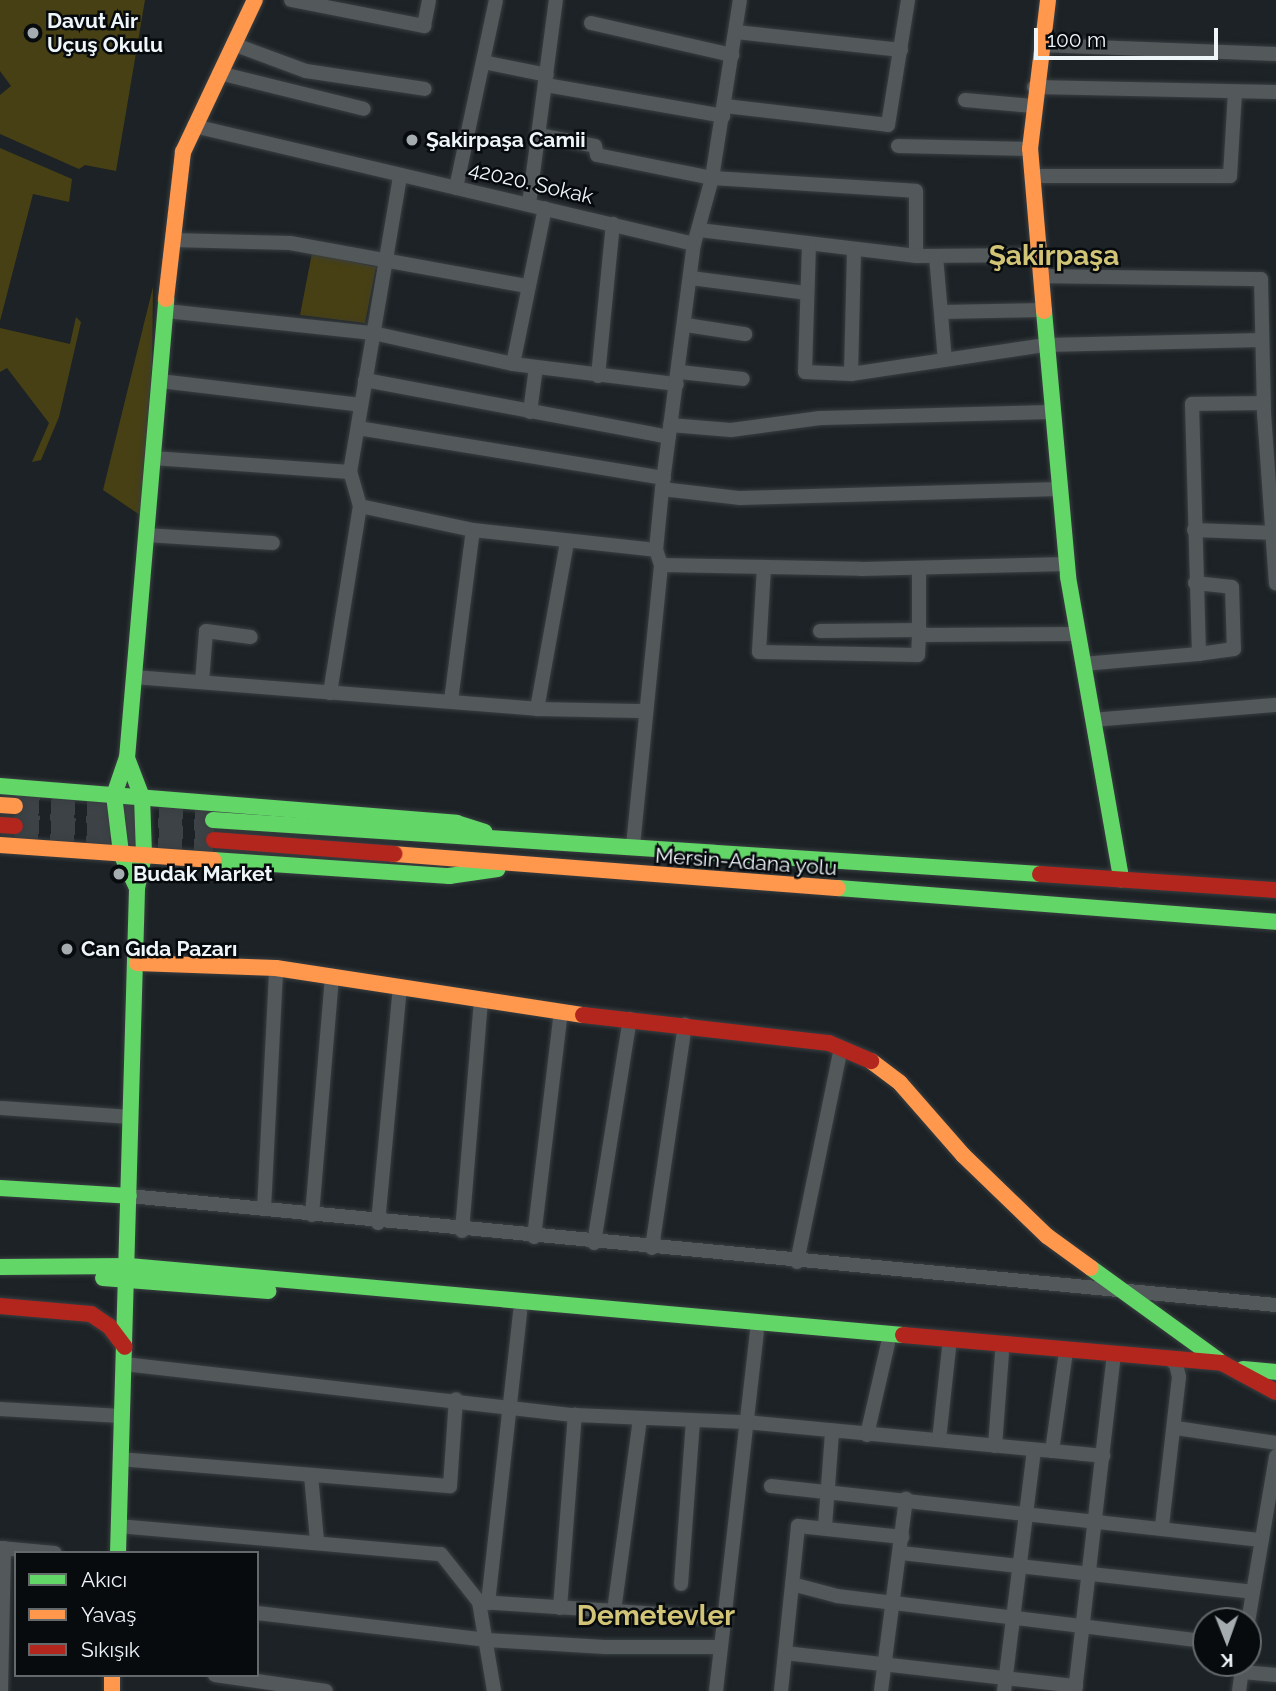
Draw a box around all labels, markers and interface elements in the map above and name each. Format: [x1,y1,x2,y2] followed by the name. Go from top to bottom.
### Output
[47,8,163,58] place label: Davut Air Uçuş Okulu
[1038,14,1222,58] scale bar
[25,25,41,41] marker: Davut Air Uçuş Okulu
[1047,27,1106,52] text: 100 m
[426,127,586,153] place label: Şakirpaşa Camii
[404,132,420,148] marker: Şakirpaşa Camii
[466,156,596,210] street label: 42020. Sokak
[989,239,1119,273] district label: Şakirpaşa
[654,843,838,881] street label: Mersin-Adana yolu
[133,861,272,887] place label: Budak Market
[111,866,127,882] marker: Budak Market
[81,936,237,962] place label: Can Gıda Pazarı
[59,941,75,957] marker: Can Gıda Pazarı
[14,1551,259,1677] legend
[81,1567,127,1592] text: Akıcı
[577,1599,735,1633] district label: Demetevler
[81,1602,136,1627] text: Yavaş
[1192,1607,1262,1677] north arrow
[81,1637,140,1662] text: Sıkışık
[1221,1650,1234,1672] text: K

